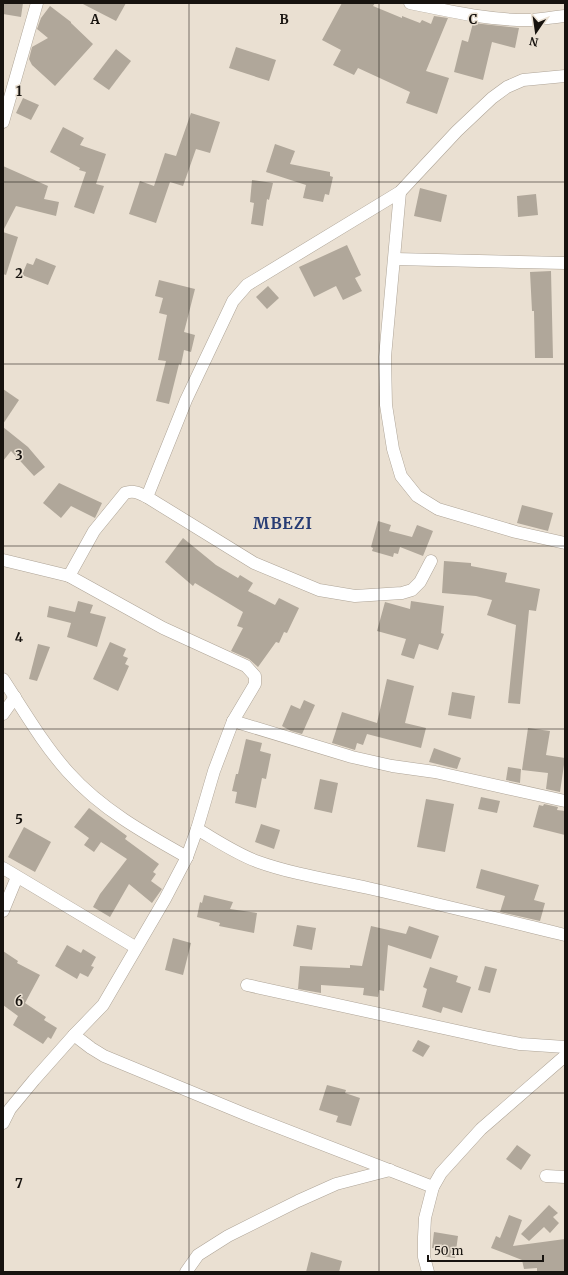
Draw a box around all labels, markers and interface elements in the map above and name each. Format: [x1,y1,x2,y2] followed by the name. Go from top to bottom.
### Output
[89,11,100,28] text: A
[279,11,289,28] text: B
[469,11,478,28] text: C
[516,12,556,52] north arrow
[528,34,540,50] text: N
[16,83,22,100] text: 1
[15,265,23,282] text: 2
[15,447,23,464] text: 3
[253,513,313,533] district label: MBEZI
[15,629,24,646] text: 4
[15,811,23,828] text: 5
[15,993,23,1010] text: 6
[15,1175,23,1192] text: 7
[428,1237,543,1263] scale bar
[434,1243,463,1258] text: 50 m

